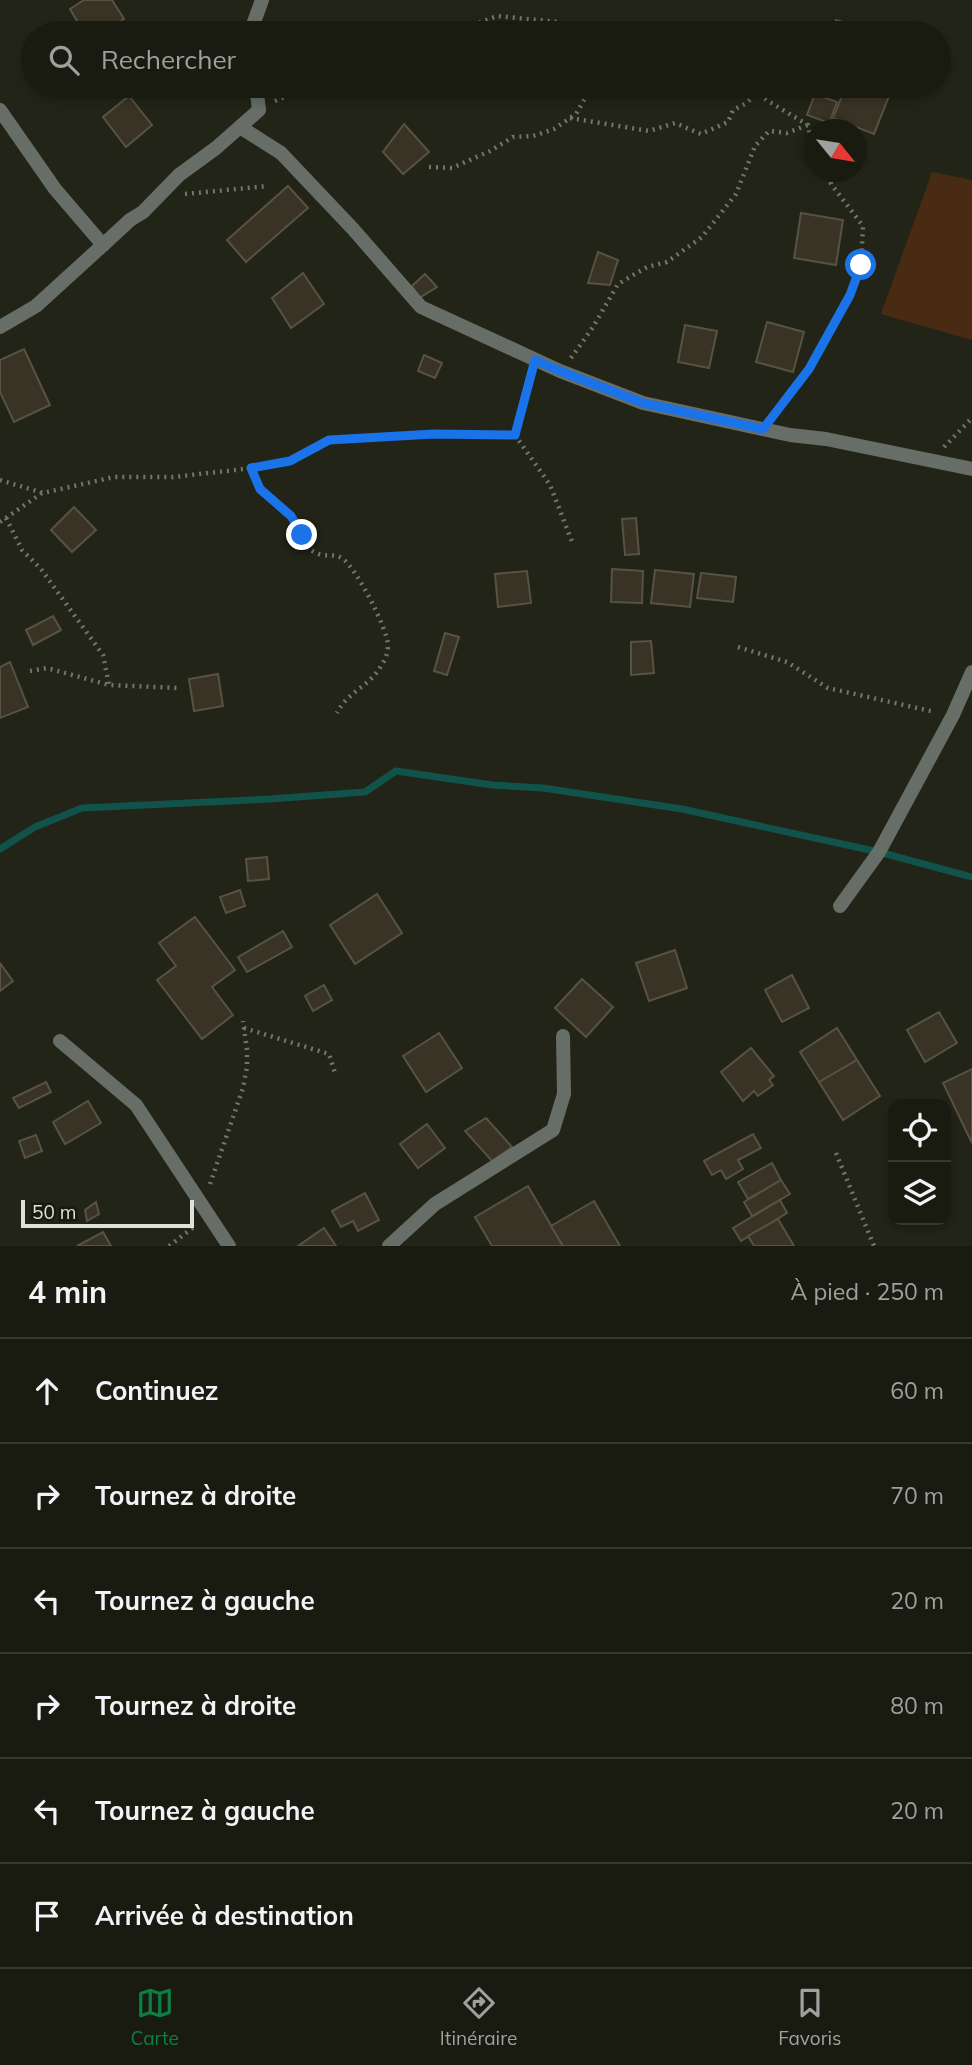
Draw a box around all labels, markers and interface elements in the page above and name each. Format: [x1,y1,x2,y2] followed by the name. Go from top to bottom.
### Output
[21,21,951,98] search box
[45,41,83,79] icon: search
[101,43,236,76] text: Rechercher
[804,119,867,182] north arrow
[845,249,876,280] route start
[286,519,317,550] route end
[888,1099,951,1225] map controls
[888,1099,951,1162] button: locate
[888,1162,951,1225] button: layers
[21,1197,194,1229] scale bar
[32,1200,76,1224] text: 50 m
[28,1273,107,1311] text: 4 min
[791,1277,944,1306] text: À pied · 250 m
[28,1372,66,1410] icon: ahead
[95,1374,219,1407] text: Continuez
[890,1376,944,1405] text: 60 m
[28,1477,66,1515] icon: right
[95,1479,296,1512] text: Tournez à droite
[890,1481,944,1510] text: 70 m
[28,1582,66,1620] icon: left
[95,1584,315,1617] text: Tournez à gauche
[890,1586,944,1615] text: 20 m
[28,1687,66,1725] icon: right
[95,1689,296,1722] text: Tournez à droite
[890,1691,944,1720] text: 80 m
[28,1792,66,1830] icon: left
[95,1794,315,1827] text: Tournez à gauche
[890,1796,944,1825] text: 20 m
[28,1897,66,1935] icon: arrive
[95,1899,354,1932] text: Arrivée à destination
[130,1984,179,2050] tab: Carte
[440,1984,517,2050] tab: Itinéraire
[778,1984,841,2050] tab: Favoris

